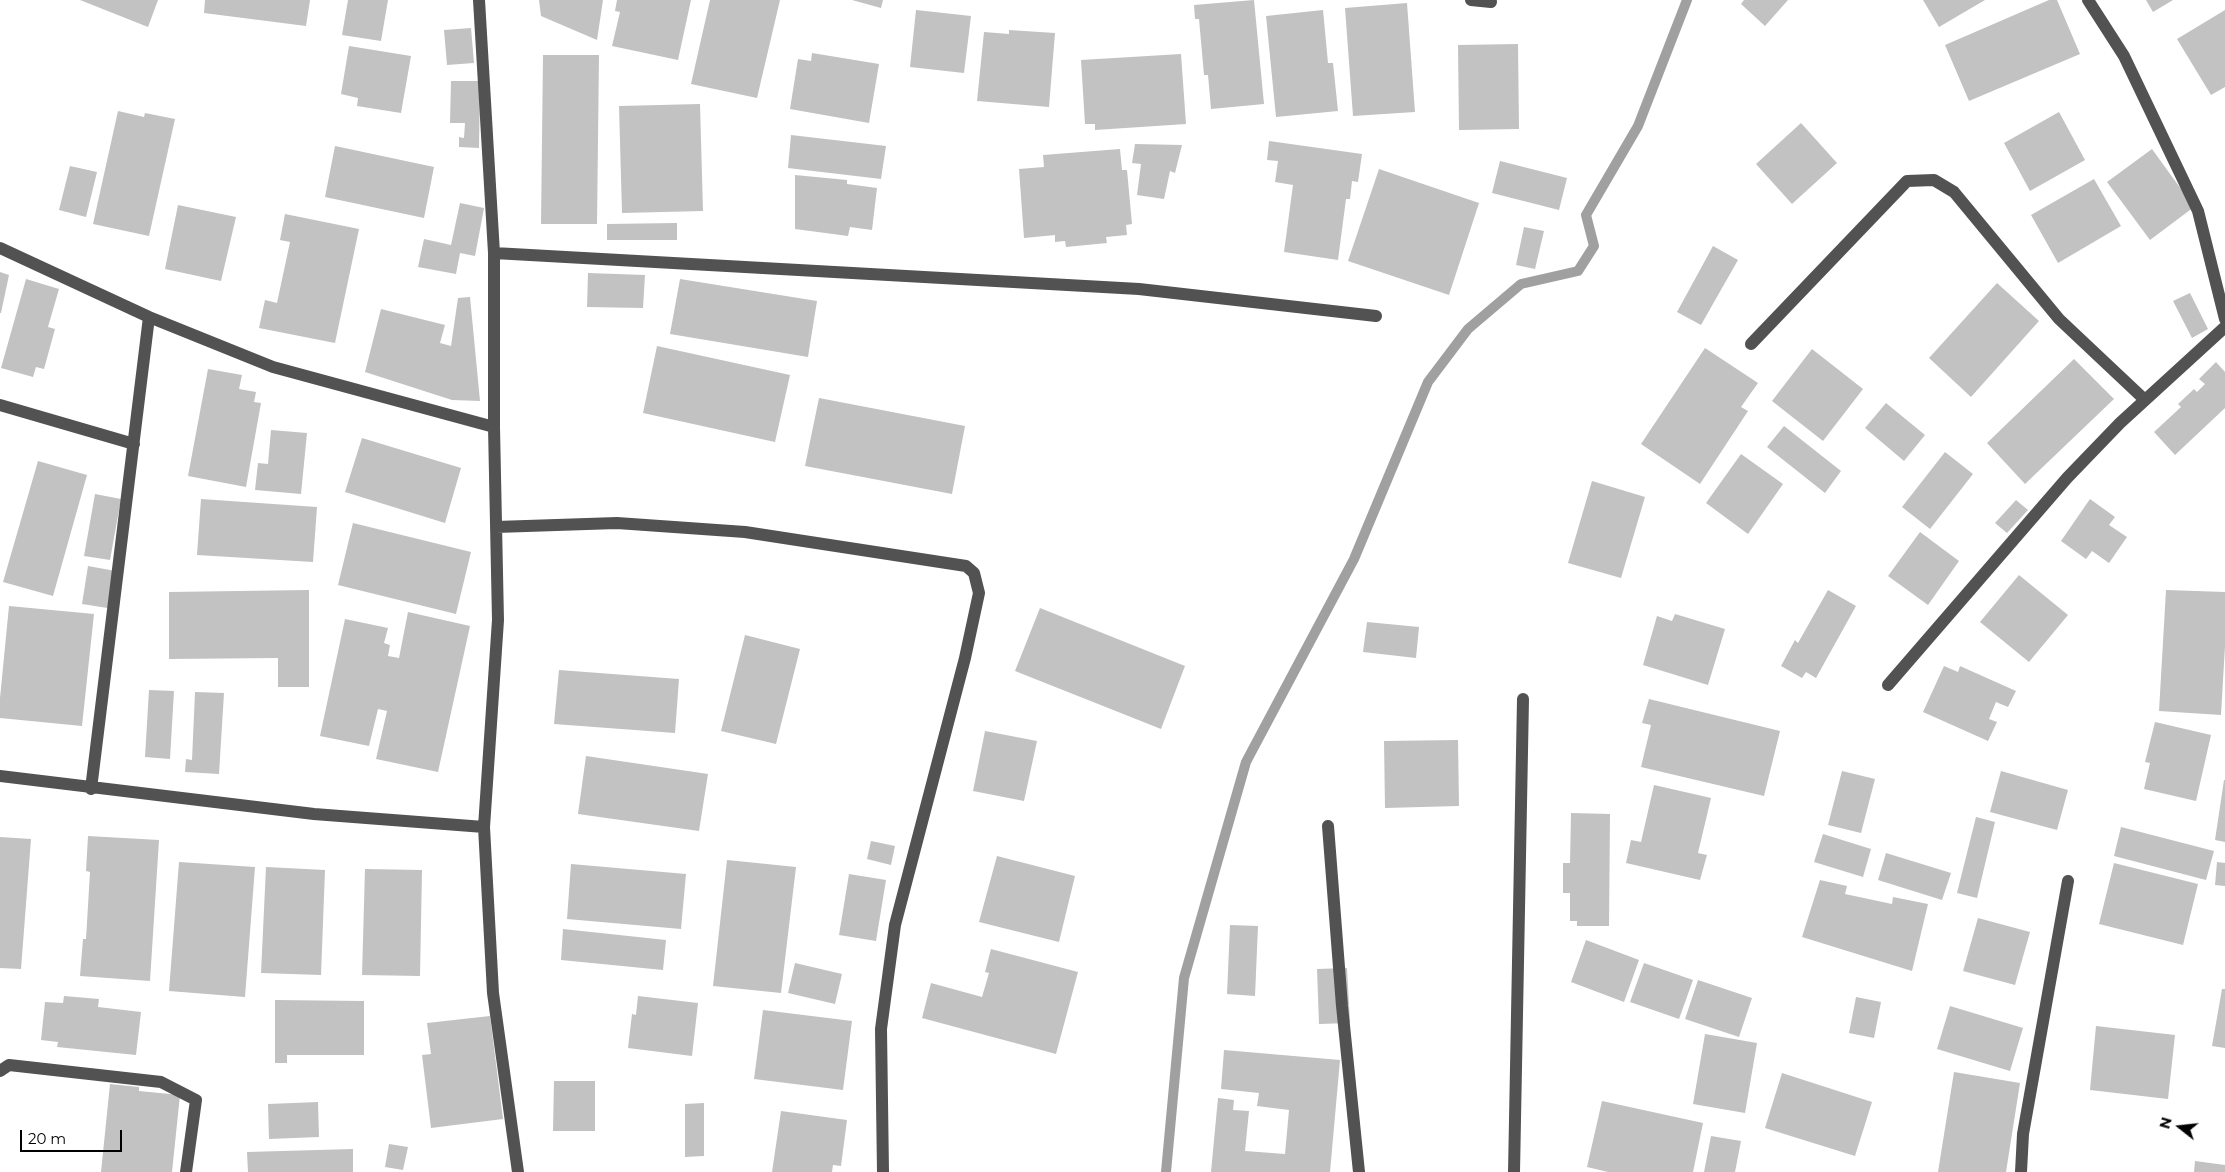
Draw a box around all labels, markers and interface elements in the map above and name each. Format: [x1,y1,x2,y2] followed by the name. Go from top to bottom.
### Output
[2155,1102,2205,1152] north arrow
[2155,1115,2176,1131] text: N
[22,1120,125,1152] scale bar
[28,1129,66,1148] text: 20 m

